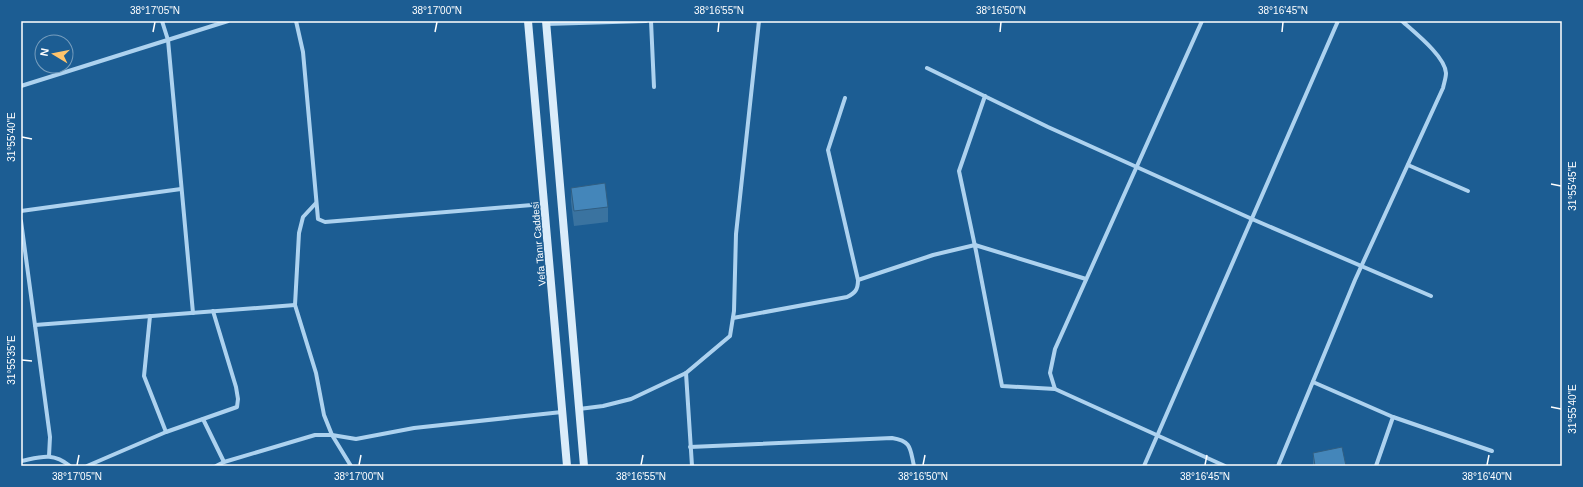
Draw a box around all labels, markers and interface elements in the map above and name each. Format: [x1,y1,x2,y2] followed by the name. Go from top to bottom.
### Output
[130,5,180,16] text: 38°17'05"N
[412,5,462,16] text: 38°17'00"N
[694,5,744,16] text: 38°16'55"N
[976,5,1026,16] text: 38°16'50"N
[1258,5,1308,16] text: 38°16'45"N
[34,34,74,74] north arrow
[38,47,51,57] text: N
[6,112,17,162] text: 31°55'40"E
[1567,161,1578,211] text: 31°55'45"E
[529,201,548,286] street label: Vefa Tanır Caddesi
[6,335,17,385] text: 31°55'35"E
[1567,384,1578,434] text: 31°55'40"E
[52,471,102,482] text: 38°17'05"N
[334,471,384,482] text: 38°17'00"N
[616,471,666,482] text: 38°16'55"N
[898,471,948,482] text: 38°16'50"N
[1180,471,1230,482] text: 38°16'45"N
[1462,471,1512,482] text: 38°16'40"N

